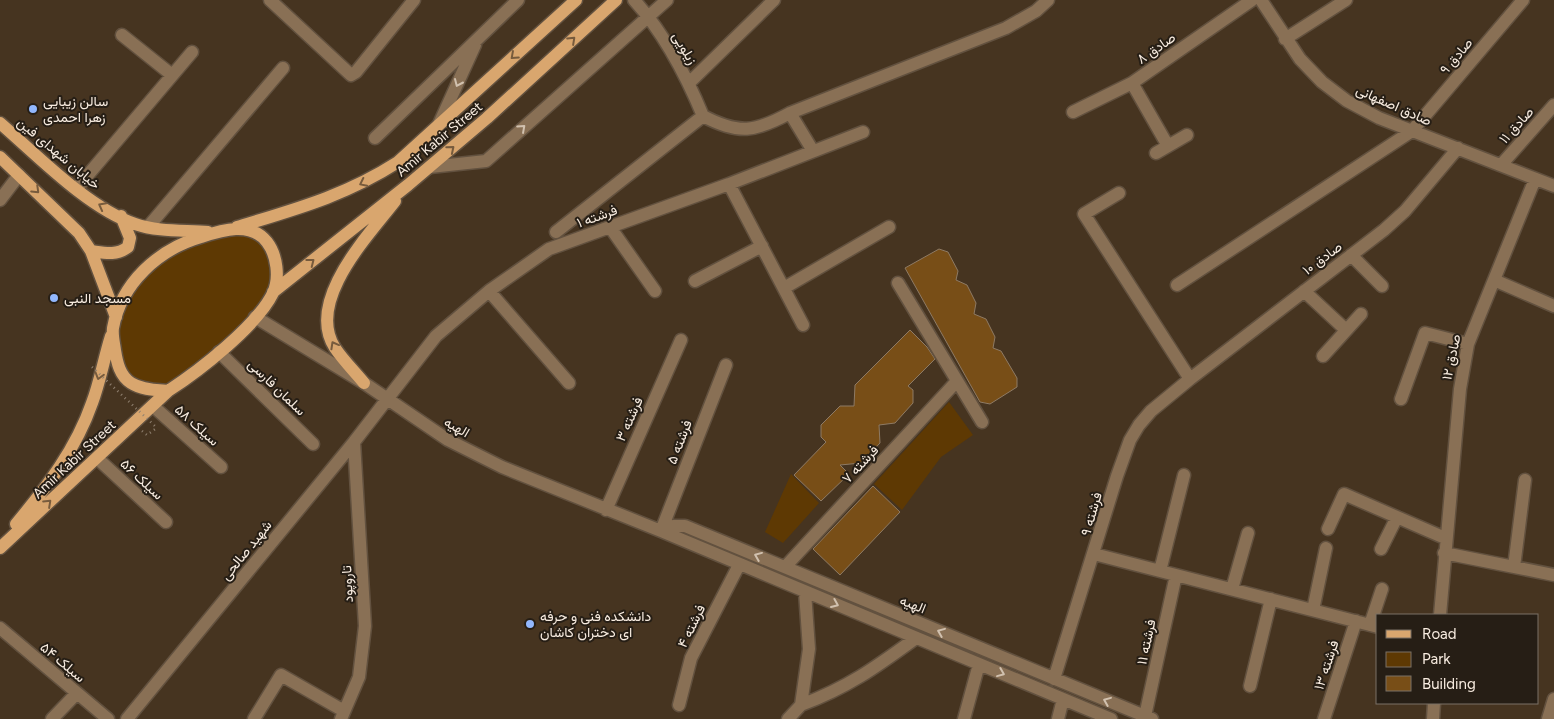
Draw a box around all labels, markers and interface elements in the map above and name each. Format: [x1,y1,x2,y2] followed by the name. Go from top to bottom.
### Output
[668,29,701,68] street label: زیلویی
[1134,29,1179,68] street label: صادق ۸
[1436,35,1477,78] street label: صادق ۹
[567,37,576,46] one-way arrow
[510,50,519,59] one-way arrow
[454,78,465,87] one-way arrow
[1353,81,1434,130] street label: صادق اصفهانی
[43,93,108,126] place label: سالن‌ زیبایی زهرا احمدی
[393,98,486,180] street label: Amir Kabir Street
[27,103,39,115] marker: سالن‌ زیبایی زهرا احمدی
[1496,103,1537,147] street label: صادق ۱۱
[14,114,104,193] street label: خیابان شهدای فین
[517,125,526,134] one-way arrow
[446,145,455,154] one-way arrow
[359,177,368,187] one-way arrow
[30,185,39,194] one-way arrow
[575,201,620,232] street label: فرشته ۱
[98,202,107,212] one-way arrow
[1299,238,1346,279] street label: صادق ۱۰
[305,259,314,267] one-way arrow
[64,290,131,307] place label: مسجد النبی
[48,292,60,304] marker: مسجد النبی
[1438,332,1465,382] street label: صادق ۱۲
[331,341,341,350] one-way arrow
[244,356,309,419] street label: سلمان فارسی
[95,371,105,380] one-way arrow
[612,394,647,444] street label: فرشته ۳
[171,401,222,450] street label: سیلک ۵۸
[441,413,473,441] street label: الهیه
[29,417,119,502] street label: Amir Kabir Street
[663,418,696,467] street label: فرشته ۵
[838,442,882,487] street label: فرشته ۷
[117,455,167,503] street label: سیلک ۵۶
[1077,490,1106,538] street label: فرشته ۹
[43,500,52,509] one-way arrow
[217,517,276,584] street label: شهید صالحی
[754,552,763,563] one-way arrow
[338,565,358,603] street label: تاروپود
[897,592,928,617] street label: الهیه
[830,598,839,608] one-way arrow
[674,602,709,651] street label: فرشته ۴
[540,608,651,641] place label: دانشکده فنی و حرفه ای دختران کاشان
[1376,614,1539,704] legend
[524,618,536,630] marker: دانشکده فنی و حرفه ای دختران کاشان
[1133,618,1160,666] street label: فرشته ۱۱
[1422,625,1457,643] text: Road
[937,628,946,639] one-way arrow
[1310,638,1342,692] street label: فرشته ۱۳
[37,639,89,686] street label: سیلک ۵۴
[1422,650,1451,668] text: Park
[996,667,1005,678] one-way arrow
[1422,675,1476,693] text: Building
[1103,696,1112,707] one-way arrow

